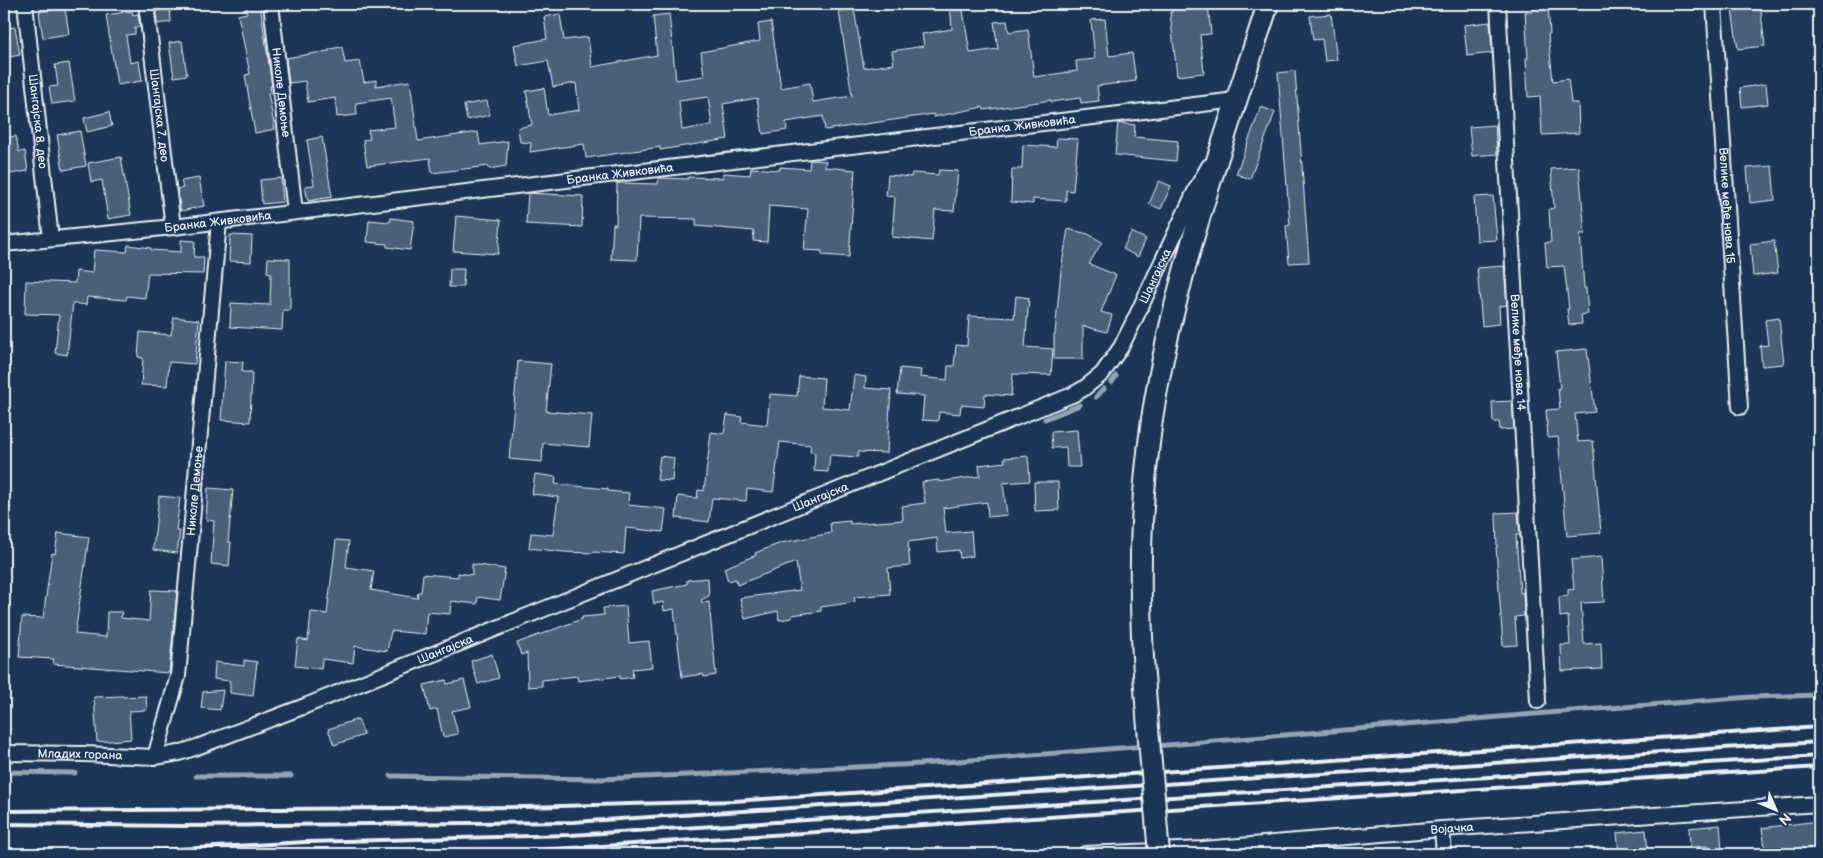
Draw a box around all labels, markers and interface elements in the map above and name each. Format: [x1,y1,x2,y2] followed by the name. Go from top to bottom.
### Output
[268,47,293,138] street label: Николе Демоње
[146,68,172,163] street label: Шангајска 7. део
[25,73,50,169] street label: Шангајска 8. део
[968,112,1076,140] street label: Бранка Живковића
[1715,147,1738,264] street label: Велике међе нова 15
[566,160,674,188] street label: Бранка Живковића
[164,208,272,236] street label: Бранка Живковића
[1136,246,1175,306] street label: Шангајска
[1507,294,1528,412] street label: Велике међе нова 14
[184,445,207,537] street label: Николе Демоње
[790,479,851,516] street label: Шангајска
[415,632,475,668] street label: Шангајска
[37,746,123,764] street label: Младих горана
[1750,786,1800,836] north arrow
[1775,809,1795,829] text: N
[1430,820,1474,838] street label: Војачка

